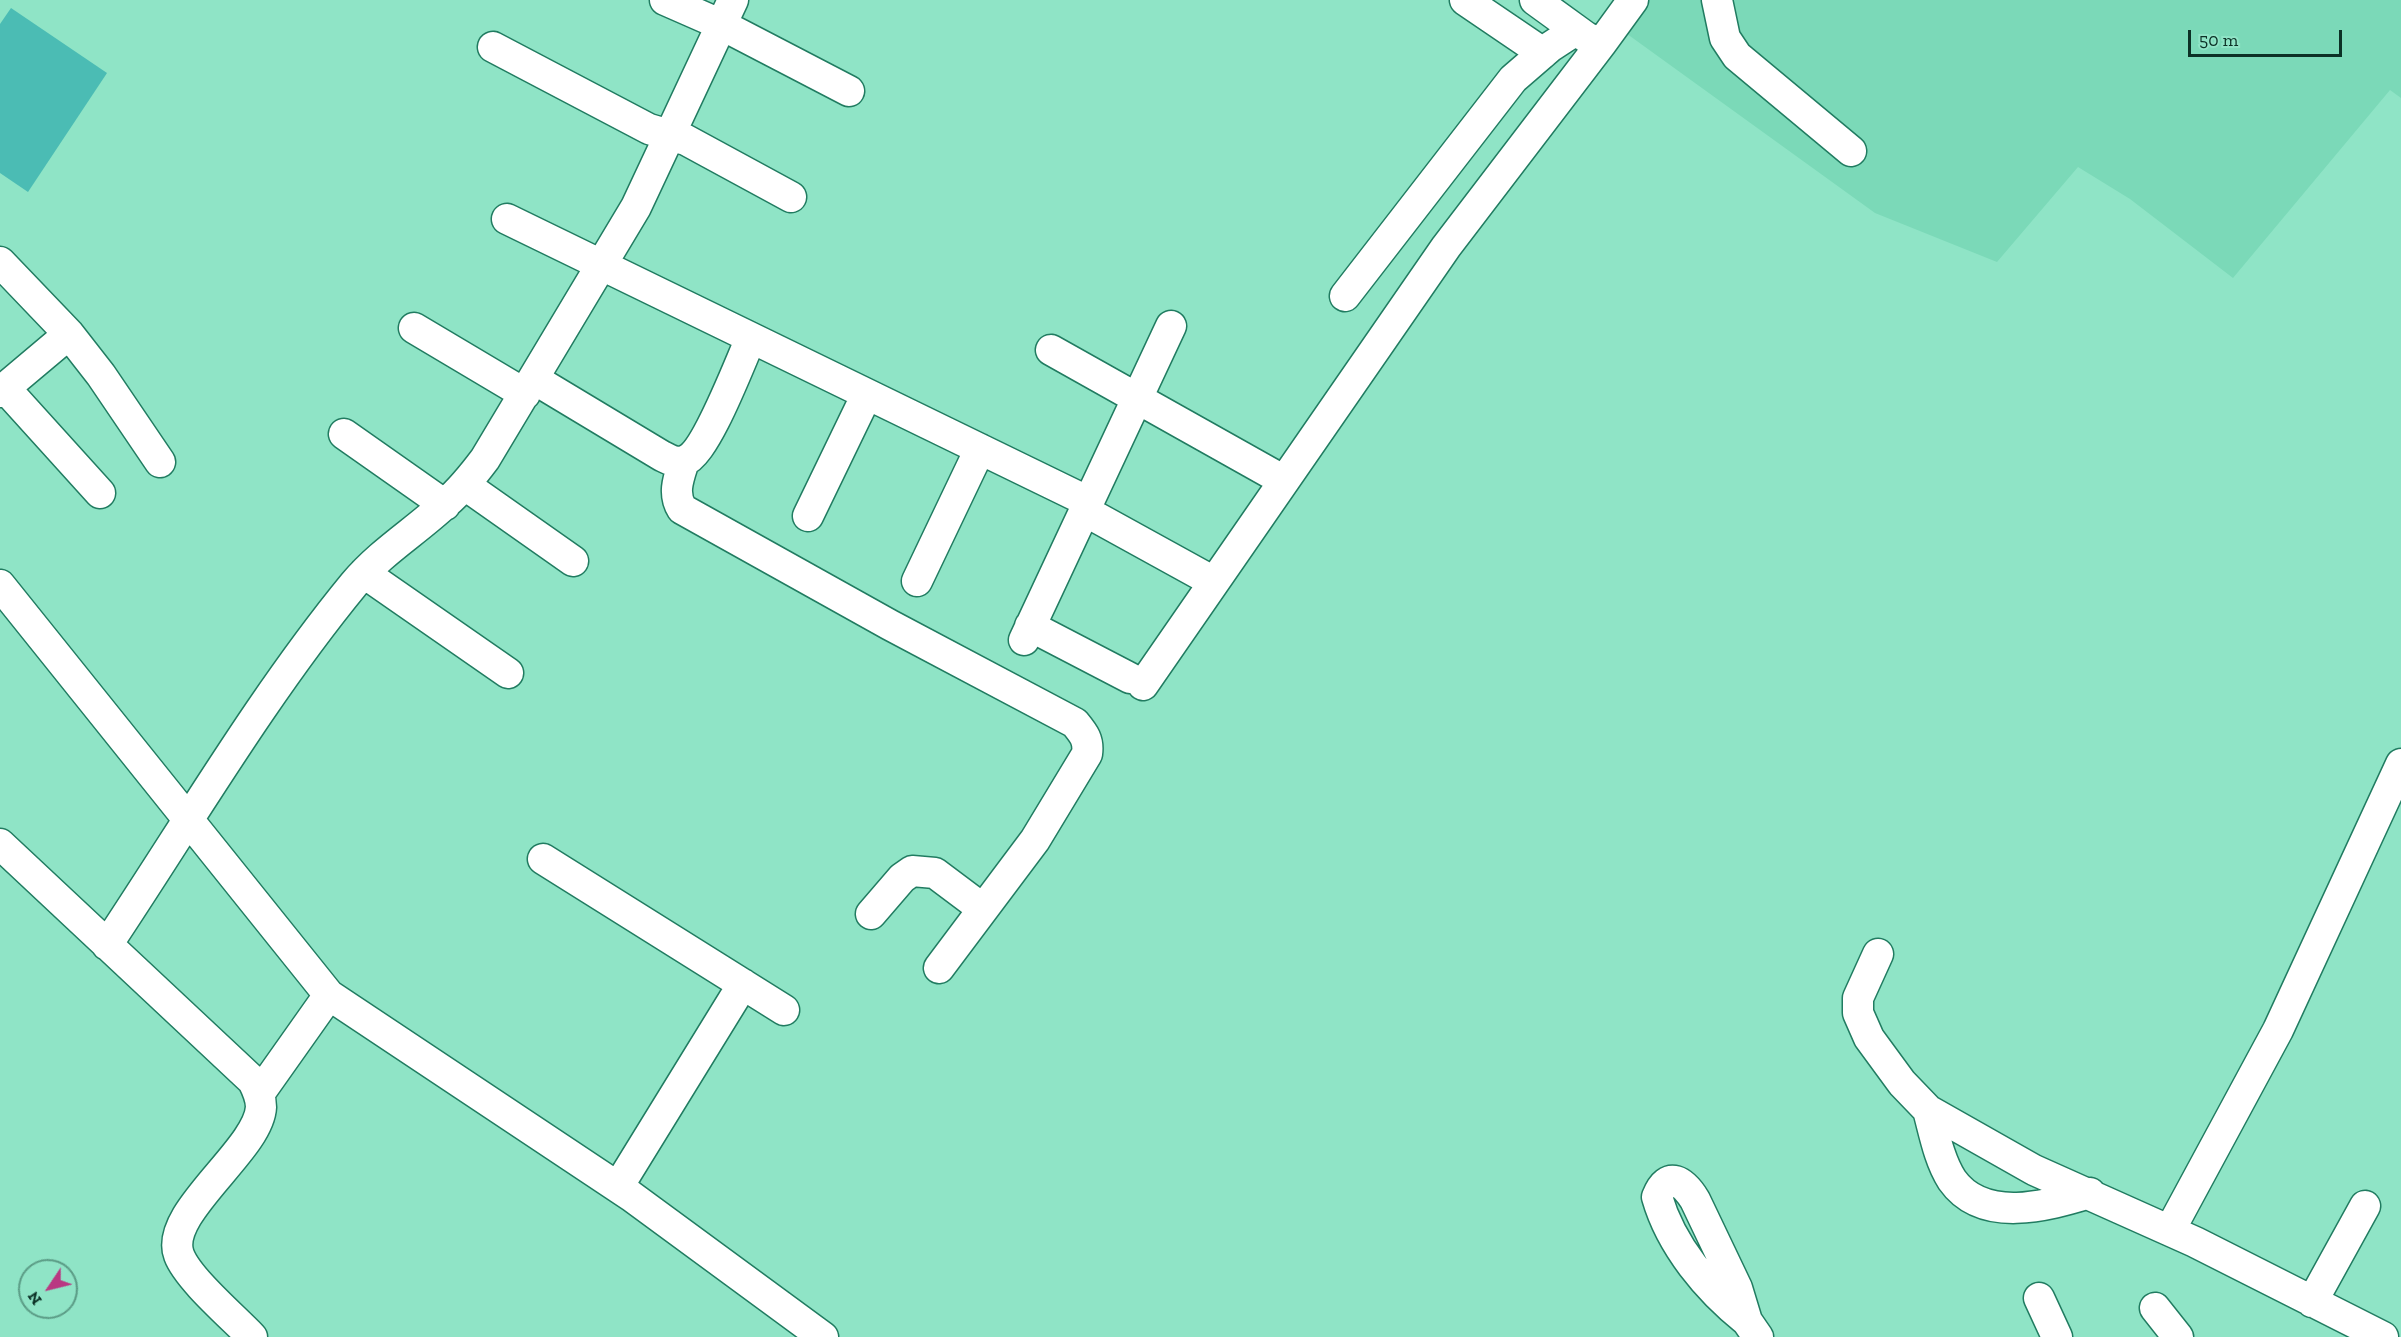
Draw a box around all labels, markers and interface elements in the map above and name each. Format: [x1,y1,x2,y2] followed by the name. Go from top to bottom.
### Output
[2191,18,2346,56] scale bar
[2199,29,2238,51] text: 50 m
[18,1259,78,1319] north arrow
[23,1288,46,1309] text: N

